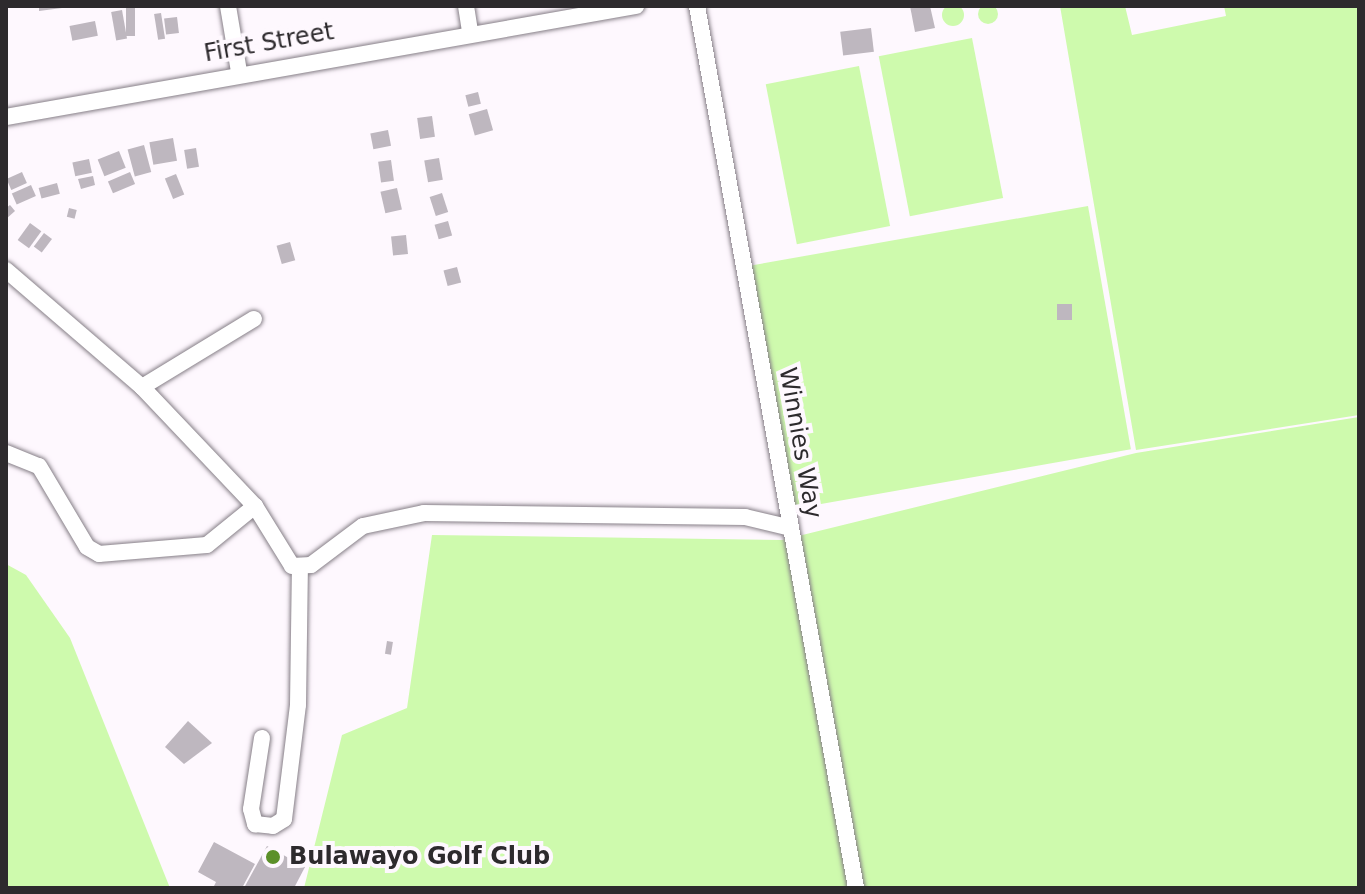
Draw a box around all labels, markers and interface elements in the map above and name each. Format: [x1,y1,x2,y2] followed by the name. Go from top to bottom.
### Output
[202,17,336,69] street label: First Street
[773,365,827,521] street label: Winnies Way
[289,843,550,871] place label: Bulawayo Golf Club
[264,848,282,866] marker: Bulawayo Golf Club

